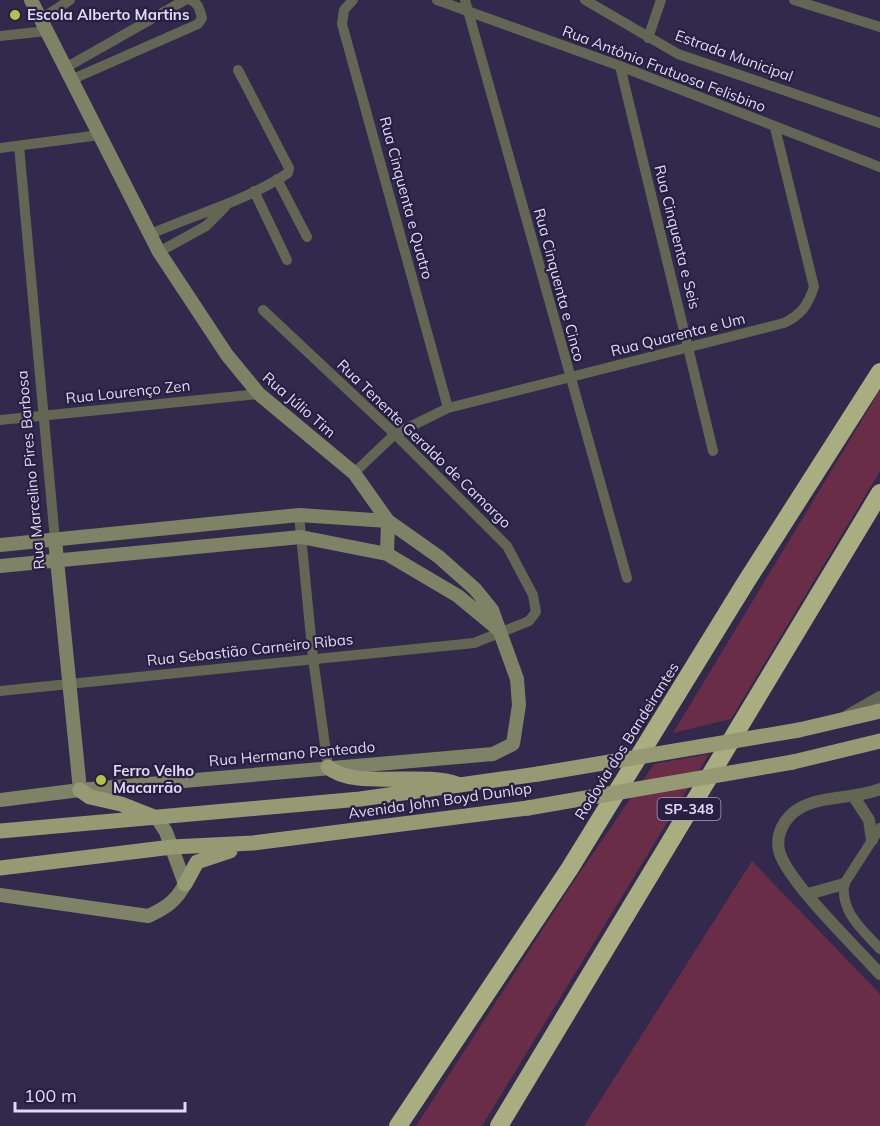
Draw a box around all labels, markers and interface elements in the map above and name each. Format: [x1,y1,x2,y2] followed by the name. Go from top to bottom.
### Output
[27,5,189,24] place label: Escola Alberto Martins
[8,8,22,22] marker: Escola Alberto Martins
[560,21,769,116] street label: Rua Antônio Frutuosa Felisbino
[673,25,796,86] street label: Estrada Municipal
[376,114,437,281] street label: Rua Cinquenta e Quatro
[650,163,705,311] street label: Rua Cinquenta e Seis
[530,206,589,364] street label: Rua Cinquenta e Cinco
[609,309,747,360] street label: Rua Quarenta e Um
[333,355,515,532] street label: Rua Tenente Geraldo de Camargo
[259,368,340,442] street label: Rua Júlio Tim
[12,370,49,570] street label: Rua Marcelino Pires Barbosa
[65,376,191,407] street label: Rua Lourenço Zen
[146,629,354,670] street label: Rua Sebastião Carneiro Ribas
[570,658,683,823] street label: Rodovia dos Bandeirantes
[208,737,376,770] street label: Rua Hermano Penteado
[113,761,194,797] place label: Ferro Velho Macarrão
[94,773,108,787] marker: Ferro Velho Macarrão
[347,778,533,823] street label: Avenida John Boyd Dunlop
[658,798,720,820] road number: SP-348
[15,1075,184,1113] scale bar
[24,1084,77,1107] text: 100 m

